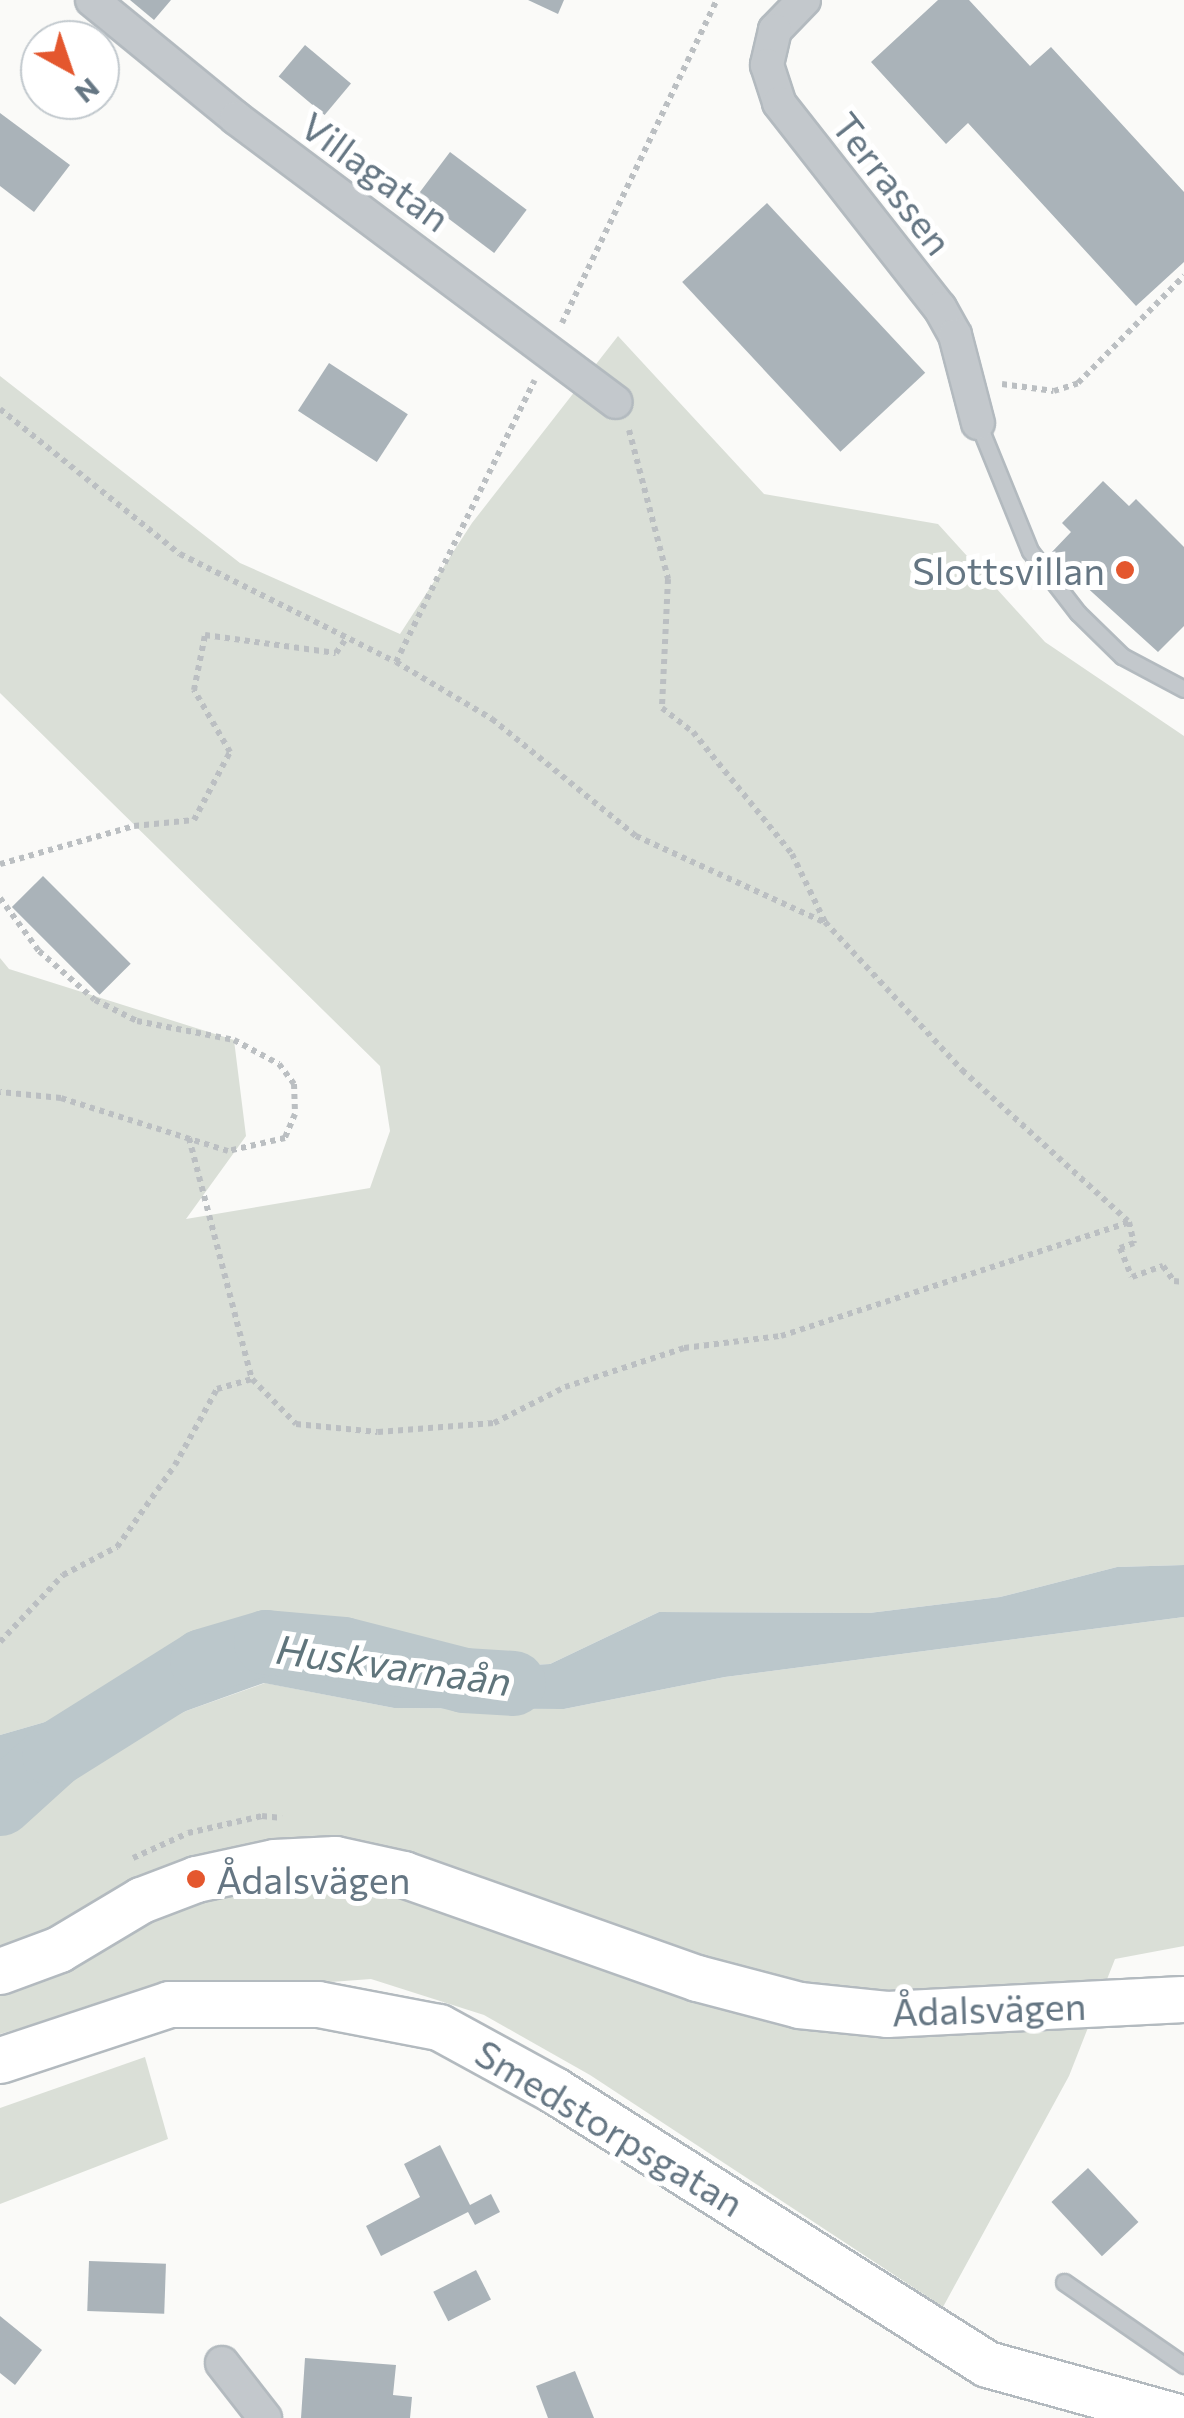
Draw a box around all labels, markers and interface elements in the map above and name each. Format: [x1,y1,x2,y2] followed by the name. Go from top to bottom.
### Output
[20,20,120,120] north arrow
[69,72,107,111] text: N
[293,102,459,240] street label: Villagatan
[823,103,963,263] street label: Terrassen
[912,547,1105,593] place label: Slottsvillan
[1114,559,1136,581] marker: Slottsvillan
[273,1624,515,1704] water label: Huskvarnaån
[216,1856,411,1902] place label: Ådalsvägen
[185,1868,207,1890] marker: Ådalsvägen
[891,1982,1087,2034] street label: Ådalsvägen
[468,2029,752,2225] street label: Smedstorpsgatan

